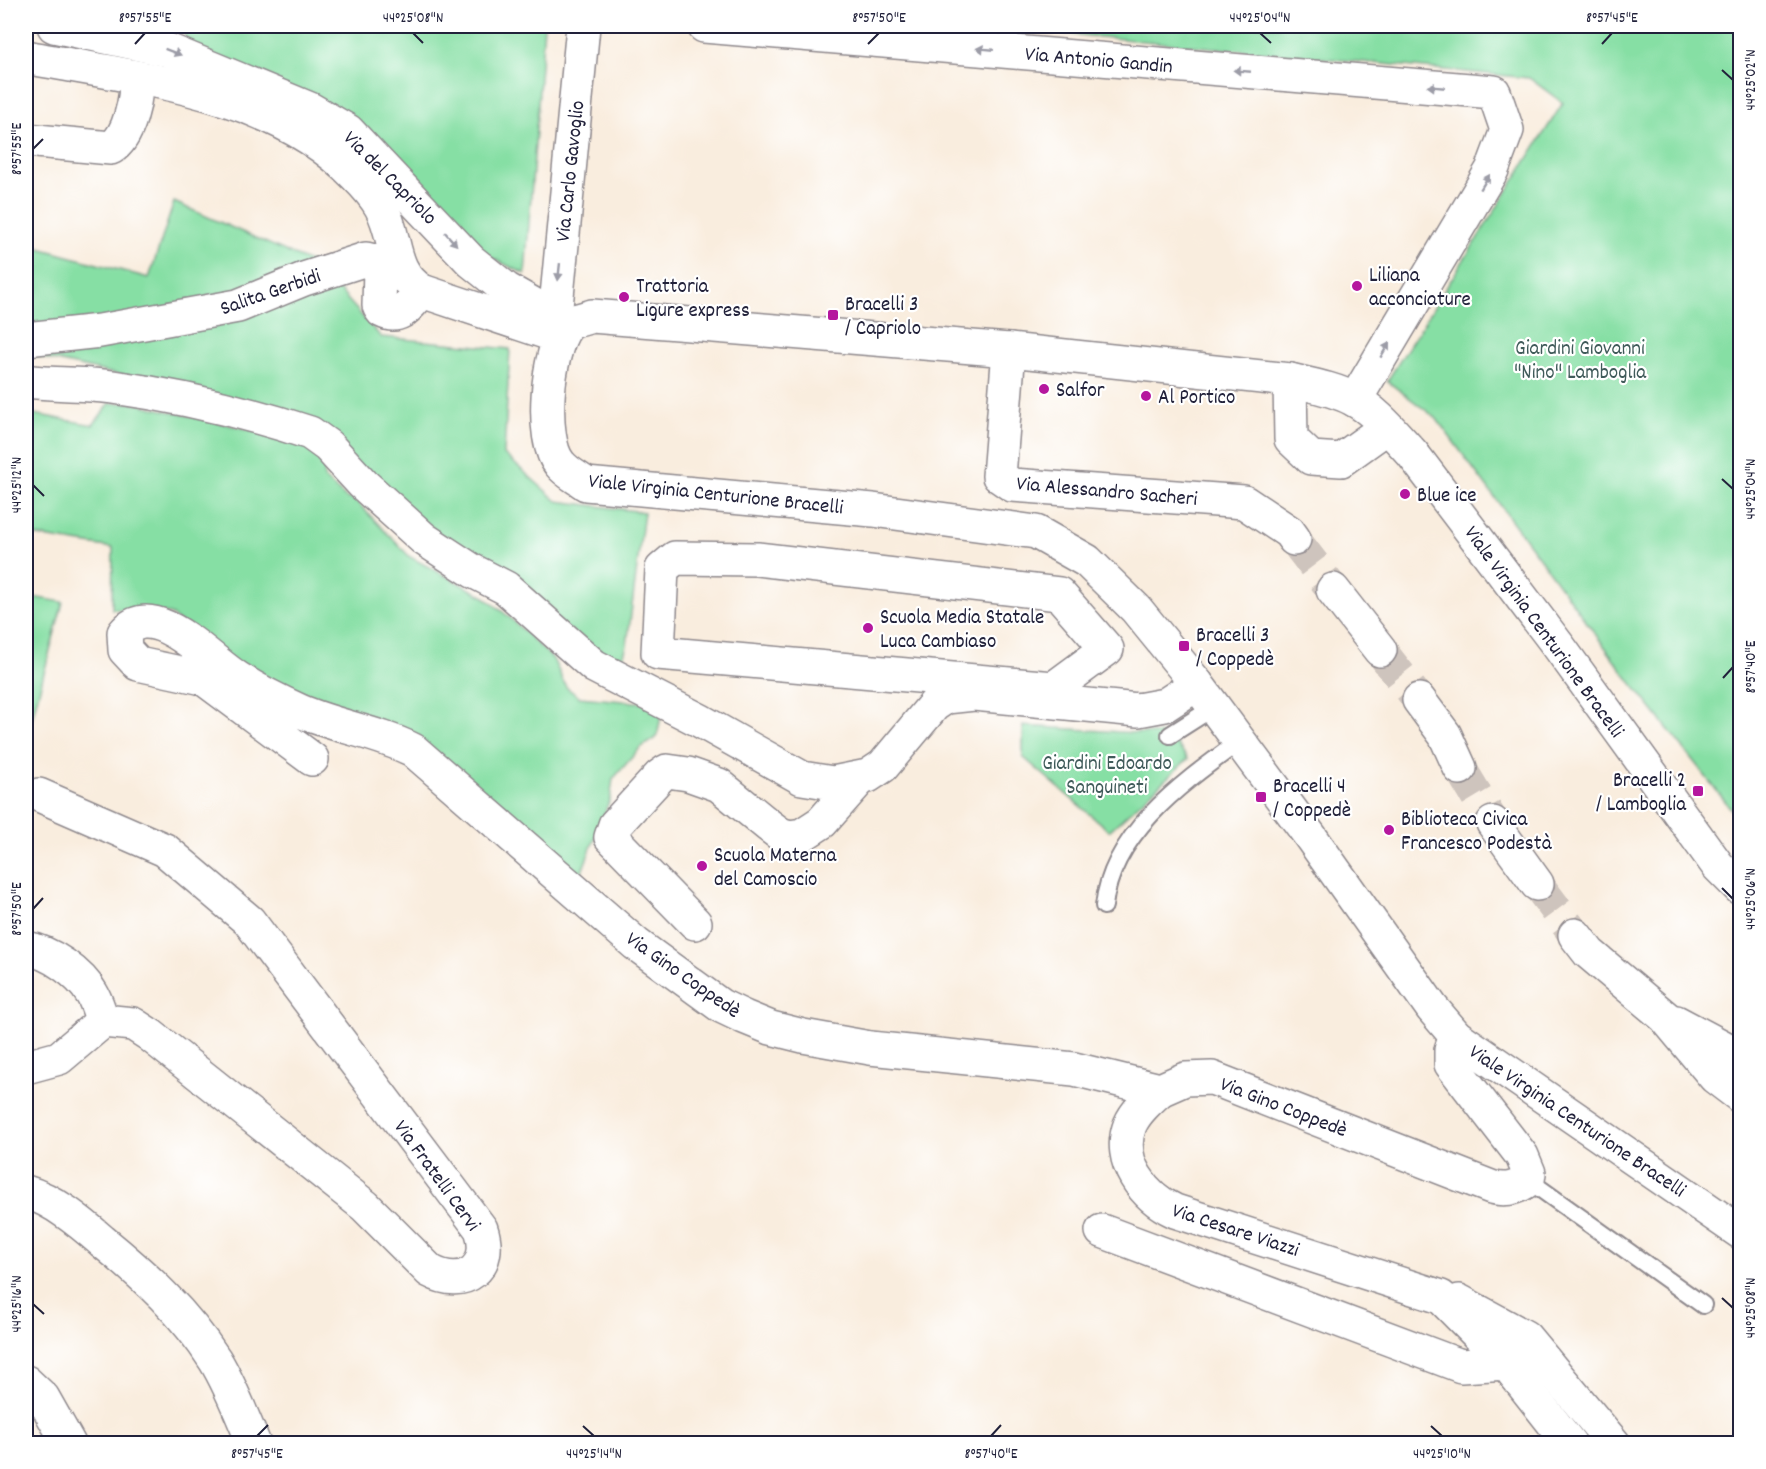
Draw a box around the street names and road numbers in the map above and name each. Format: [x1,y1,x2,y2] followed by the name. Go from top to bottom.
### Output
[1024,41,1174,83] street label: Via Antonio Gandin
[550,99,594,243] street label: Via Carlo Gavoglio
[335,125,443,233] street label: Via del Capriolo
[217,263,325,325] street label: Salita Gerbidi
[587,468,845,524] street label: Viale Virginia Centurione Bracelli
[1015,470,1199,516] street label: Via Alessandro Sacheri
[1455,520,1630,745] street label: Viale Virginia Centurione Bracelli
[619,926,746,1027] street label: Via Gino Coppedè
[1462,1039,1691,1207] street label: Viale Virginia Centurione Bracelli
[1215,1071,1351,1147] street label: Via Gino Coppedè
[385,1115,486,1239] street label: Via Fratelli Cervi
[1168,1197,1303,1267] street label: Via Cesare Viazzi

